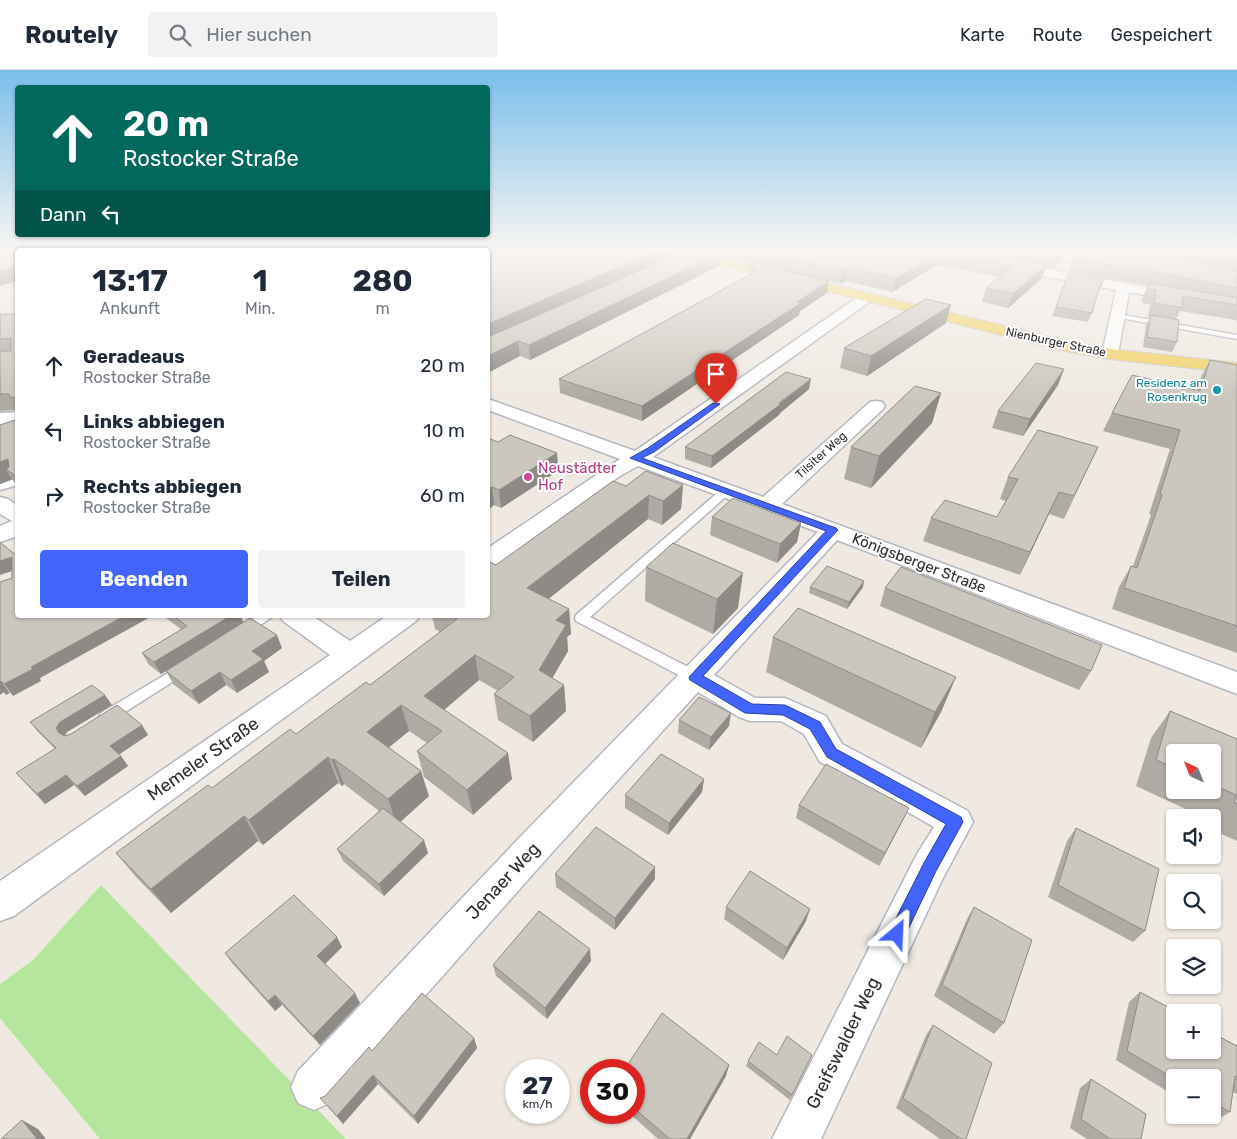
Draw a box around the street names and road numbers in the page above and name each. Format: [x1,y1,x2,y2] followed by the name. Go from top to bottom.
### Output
[1005,325,1108,360] street label: Nienburger Straße
[793,429,849,481] street label: Tilsiter Weg
[849,529,989,597] street label: Königsberger Straße
[143,712,263,806] street label: Memeler Straße
[462,838,544,924] street label: Jenaer Weg
[802,974,884,1112] street label: Greifswalder Weg

